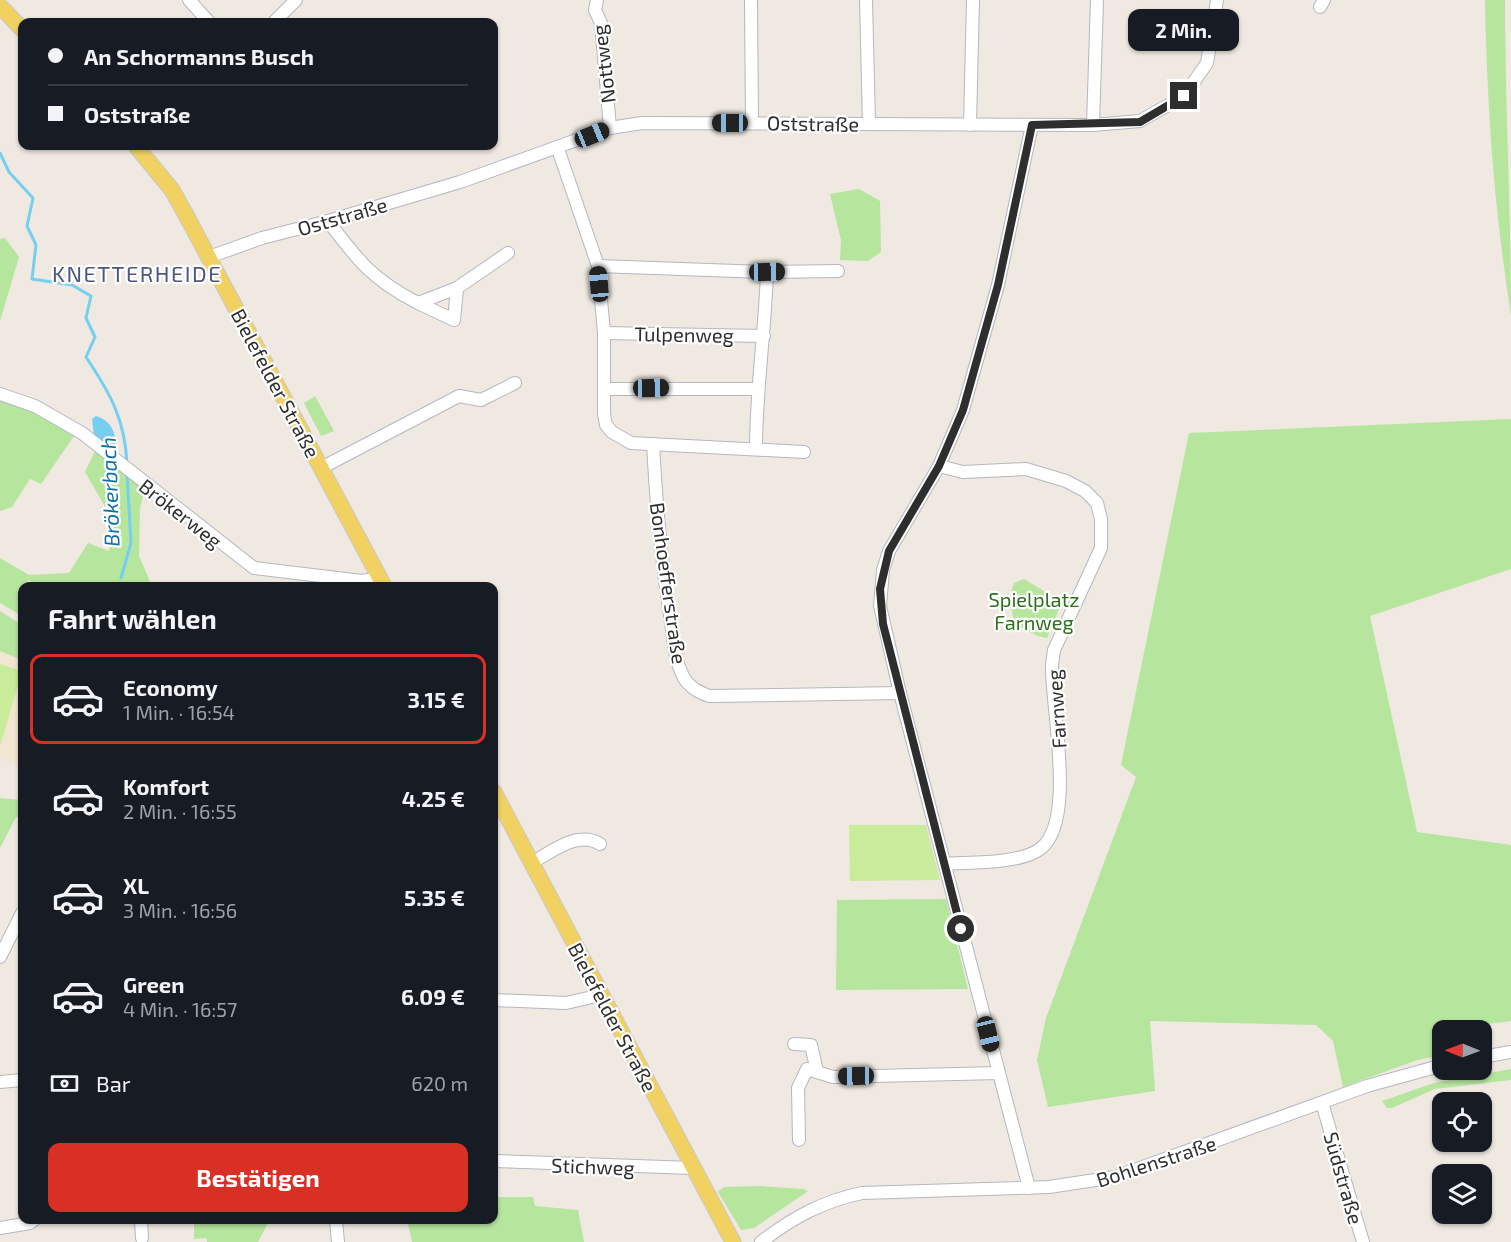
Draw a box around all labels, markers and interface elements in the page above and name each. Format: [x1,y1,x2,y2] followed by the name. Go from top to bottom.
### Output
[1128,9,1240,51] callout: 2 Min.
[1155,18,1212,42] text: 2 Min.
[586,23,620,105] street label: Nottweg
[84,43,314,69] text: An Schormanns Busch
[1170,82,1197,109] route end
[84,101,190,127] text: Oststraße
[767,110,859,136] street label: Oststraße
[712,114,748,132] car
[572,120,612,150] car
[294,192,390,240] street label: Oststraße
[52,260,222,286] district label: KNETTERHEIDE
[749,263,785,281] car
[588,265,610,303] car
[227,304,325,462] street label: Bielefelder Straße
[634,321,734,347] street label: Tulpenweg
[633,379,669,397] car
[95,437,123,547] water label: Brökerbach
[135,473,227,553] street label: Brökerweg
[646,501,692,665] street label: Bonhoefferstraße
[989,587,1079,634] park label: Spielplatz Farnweg
[48,602,217,634] text: Fahrt wählen
[1041,669,1071,749] street label: Farnweg
[51,672,105,726] icon: car
[123,674,218,700] text: Economy
[408,686,465,712] text: 3.15 €
[123,700,235,724] text: 1 Min. · 16:54
[51,771,105,825] icon: car
[123,773,209,799] text: Komfort
[402,785,465,811] text: 4.25 €
[123,799,237,823] text: 2 Min. · 16:55
[51,870,105,924] icon: car
[123,872,149,898] text: XL
[404,884,465,910] text: 5.35 €
[123,898,237,922] text: 3 Min. · 16:56
[947,915,974,942] route start
[564,938,662,1096] street label: Bielefelder Straße
[51,969,105,1023] icon: car
[123,971,185,997] text: Green
[401,983,465,1009] text: 6.09 €
[123,997,237,1021] text: 4 Min. · 16:57
[975,1014,1001,1054] car
[1432,1020,1492,1080] north arrow
[1432,1020,1492,1224] map controls
[48,1067,81,1100] icon: cash
[838,1067,874,1085] car
[96,1070,131,1096] text: Bar
[411,1071,468,1095] text: 620 m
[1432,1092,1492,1152] button: locate
[1319,1129,1369,1227] street label: Südstraße
[1093,1130,1219,1192] street label: Bohlenstraße
[48,1143,468,1212] button: Bestätigen
[551,1153,635,1179] street label: Stichweg
[1432,1164,1492,1224] button: layers

